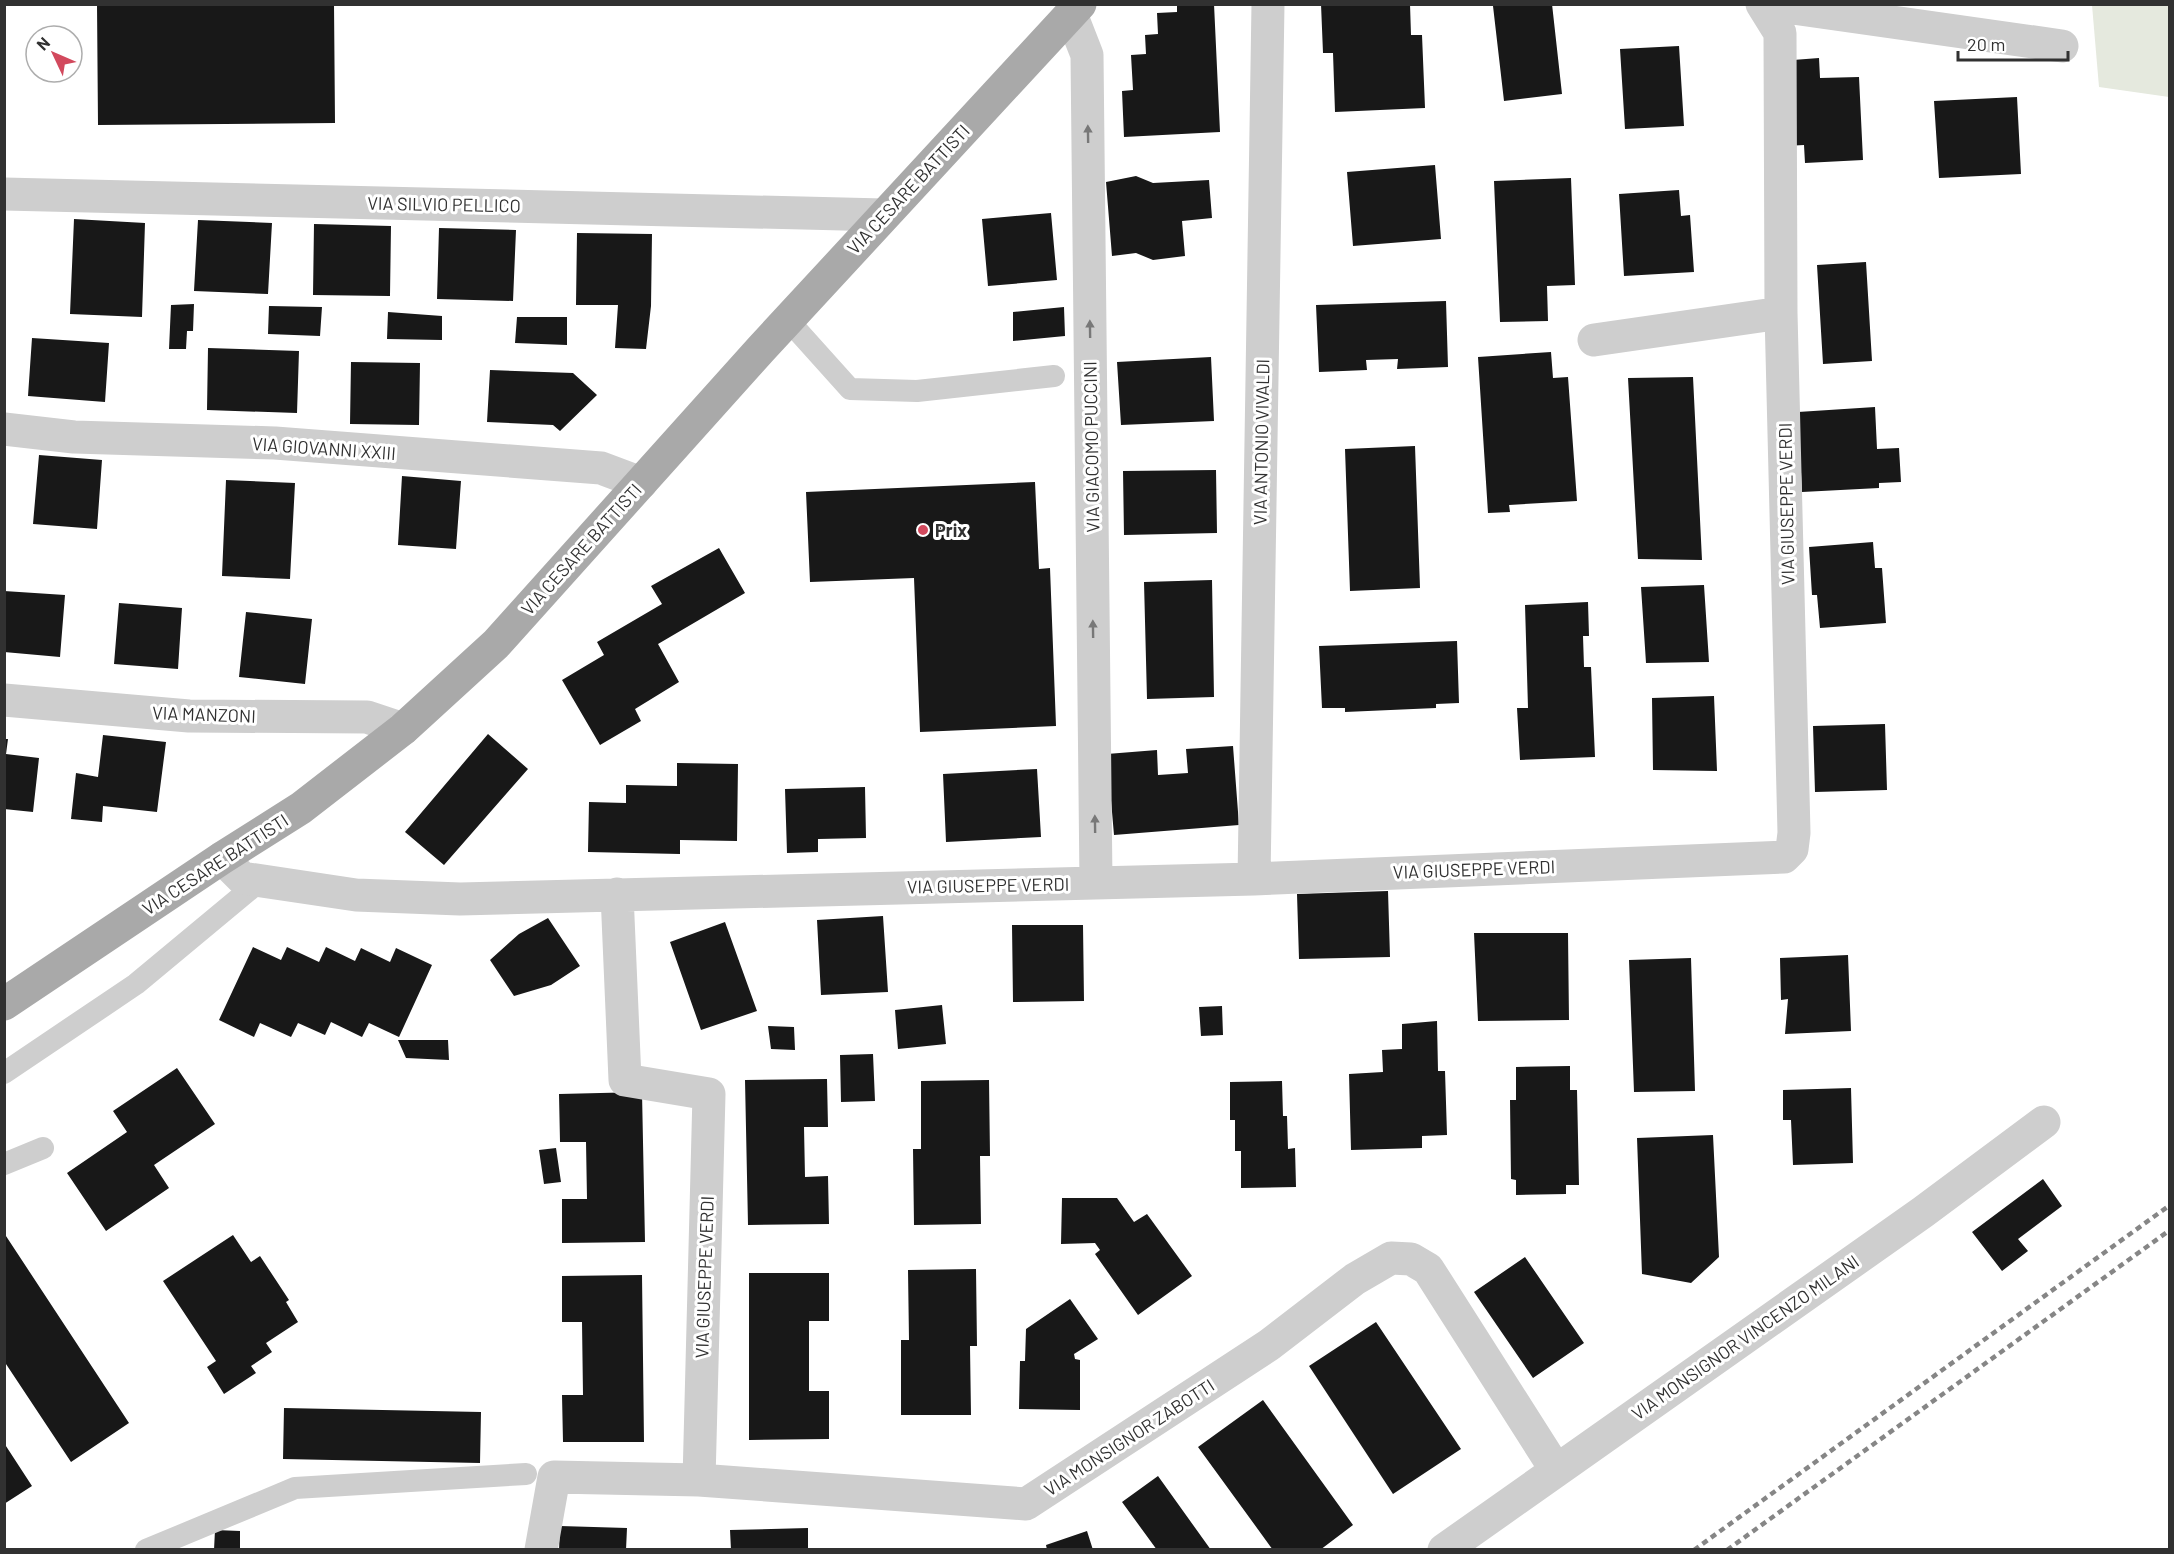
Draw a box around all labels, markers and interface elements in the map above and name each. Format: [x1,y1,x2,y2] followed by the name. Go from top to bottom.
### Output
[24,24,84,84] north arrow
[1958,24,2068,62] scale bar
[32,33,53,54] text: N
[1967,33,2005,55] text: 20 m
[842,120,974,258] street label: VIA CESARE BATTISTI
[1083,124,1093,143] one-way arrow
[367,192,521,216] street label: VIA SILVIO PELLICO
[1085,319,1095,338] one-way arrow
[1249,359,1273,525] street label: VIA ANTONIO VIVALDI
[1079,361,1103,533] street label: VIA GIACOMO PUCCINI
[1774,423,1798,585] street label: VIA GIUSEPPE VERDI
[251,432,397,464] street label: VIA GIOVANNI XXIII
[516,479,646,619] street label: VIA CESARE BATTISTI
[935,519,967,541] place label: Prix
[916,523,930,537] marker: Prix
[1088,619,1098,638] one-way arrow
[152,701,256,727] street label: VIA MANZONI
[138,809,292,919] street label: VIA CESARE BATTISTI
[1090,814,1100,833] one-way arrow
[1392,855,1556,883] street label: VIA GIUSEPPE VERDI
[907,873,1069,897] street label: VIA GIUSEPPE VERDI
[690,1195,718,1359] street label: VIA GIUSEPPE VERDI
[1627,1250,1863,1424] street label: VIA MONSIGNOR VINCENZO MILANI
[1040,1374,1218,1500] street label: VIA MONSIGNOR ZABOTTI

